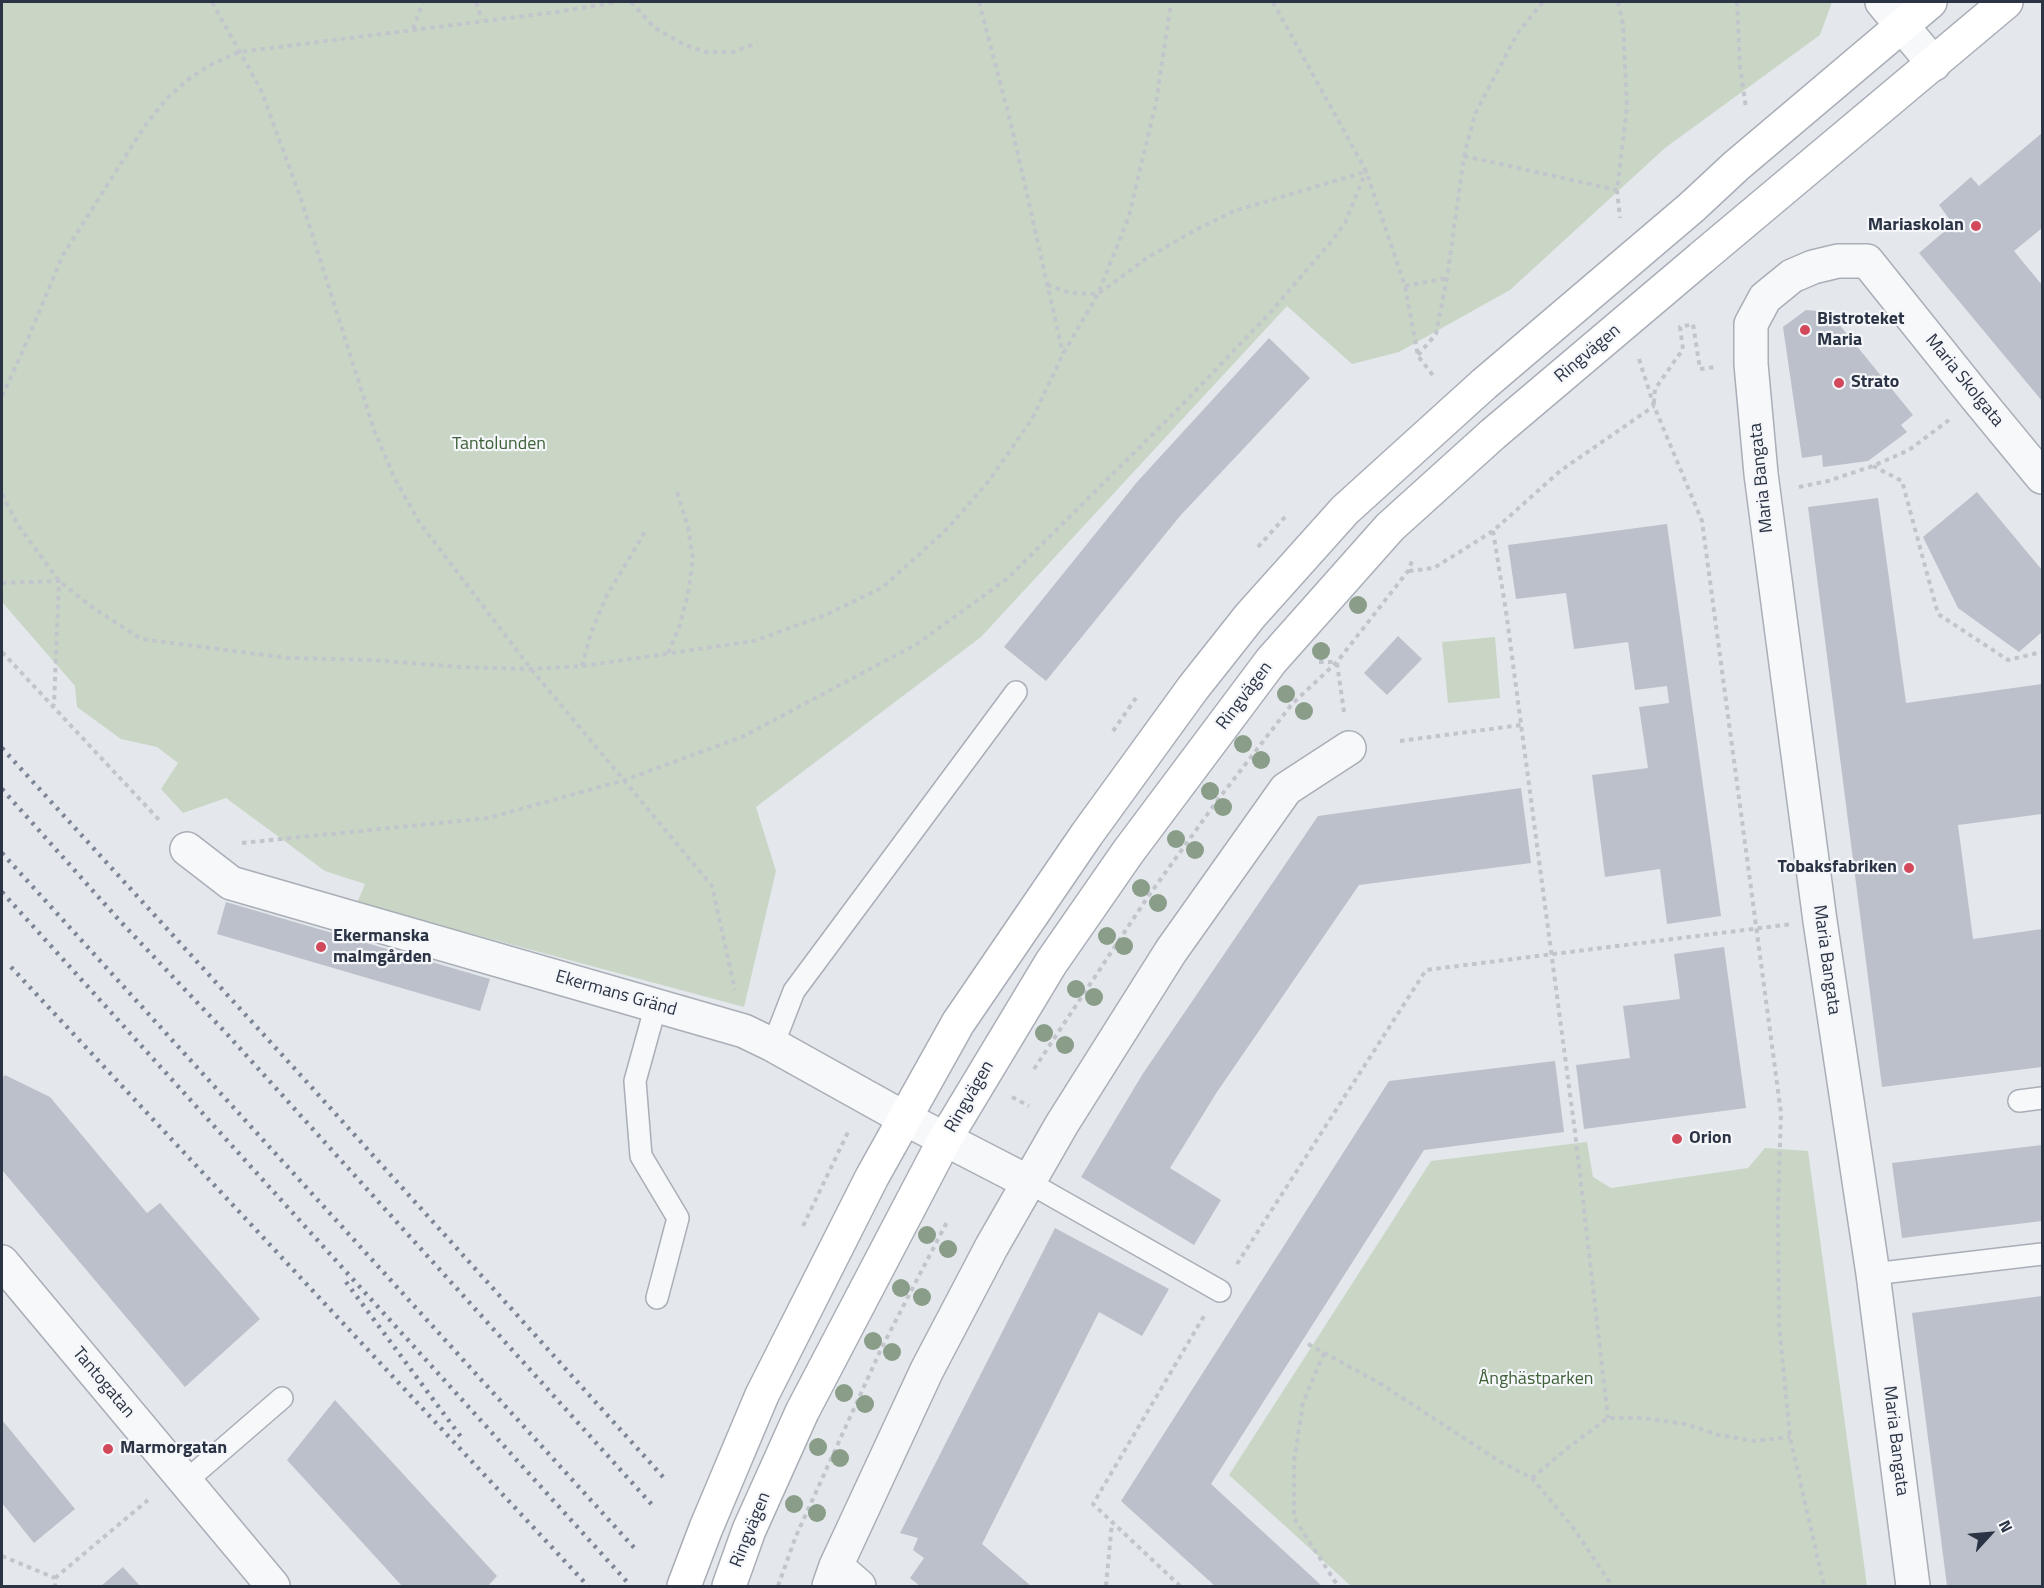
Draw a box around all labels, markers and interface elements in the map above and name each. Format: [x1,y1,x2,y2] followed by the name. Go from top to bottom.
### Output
[1868,215,1964,237] place label: Mariaskolan
[1969,219,1983,233] marker: Mariaskolan
[1817,309,1904,352] place label: Bistroteket Maria
[1551,320,1625,388] street label: Ringvägen
[1798,323,1812,337] marker: Bistroteket Maria
[1920,330,2008,432] street label: Maria Skolgata
[1851,372,1899,394] place label: Strato
[1832,376,1846,390] marker: Strato
[1745,422,1779,534] street label: Maria Bangata
[452,434,546,456] park label: Tantolunden
[1212,658,1278,734] street label: Ringvägen
[1777,857,1897,879] place label: Tobaksfabriken
[1902,861,1916,875] marker: Tobaksfabriken
[1808,904,1844,1016] street label: Maria Bangata
[333,926,432,968] place label: Ekermanska malmgården
[314,940,328,954] marker: Ekermanska malmgården
[553,966,679,1022] street label: Ekermans Gränd
[941,1057,999,1137] street label: Ringvägen
[1689,1128,1732,1150] place label: Orion
[1670,1132,1684,1146] marker: Orion
[67,1343,139,1423] street label: Tantogatan
[1479,1369,1593,1391] park label: Ånghästparken
[1878,1385,1912,1497] street label: Maria Bangata
[120,1438,227,1460] place label: Marmorgatan
[101,1442,115,1456] marker: Marmorgatan
[726,1489,776,1571] street label: Ringvägen
[1960,1504,2020,1564] north arrow
[1993,1516,2019,1536] text: N

